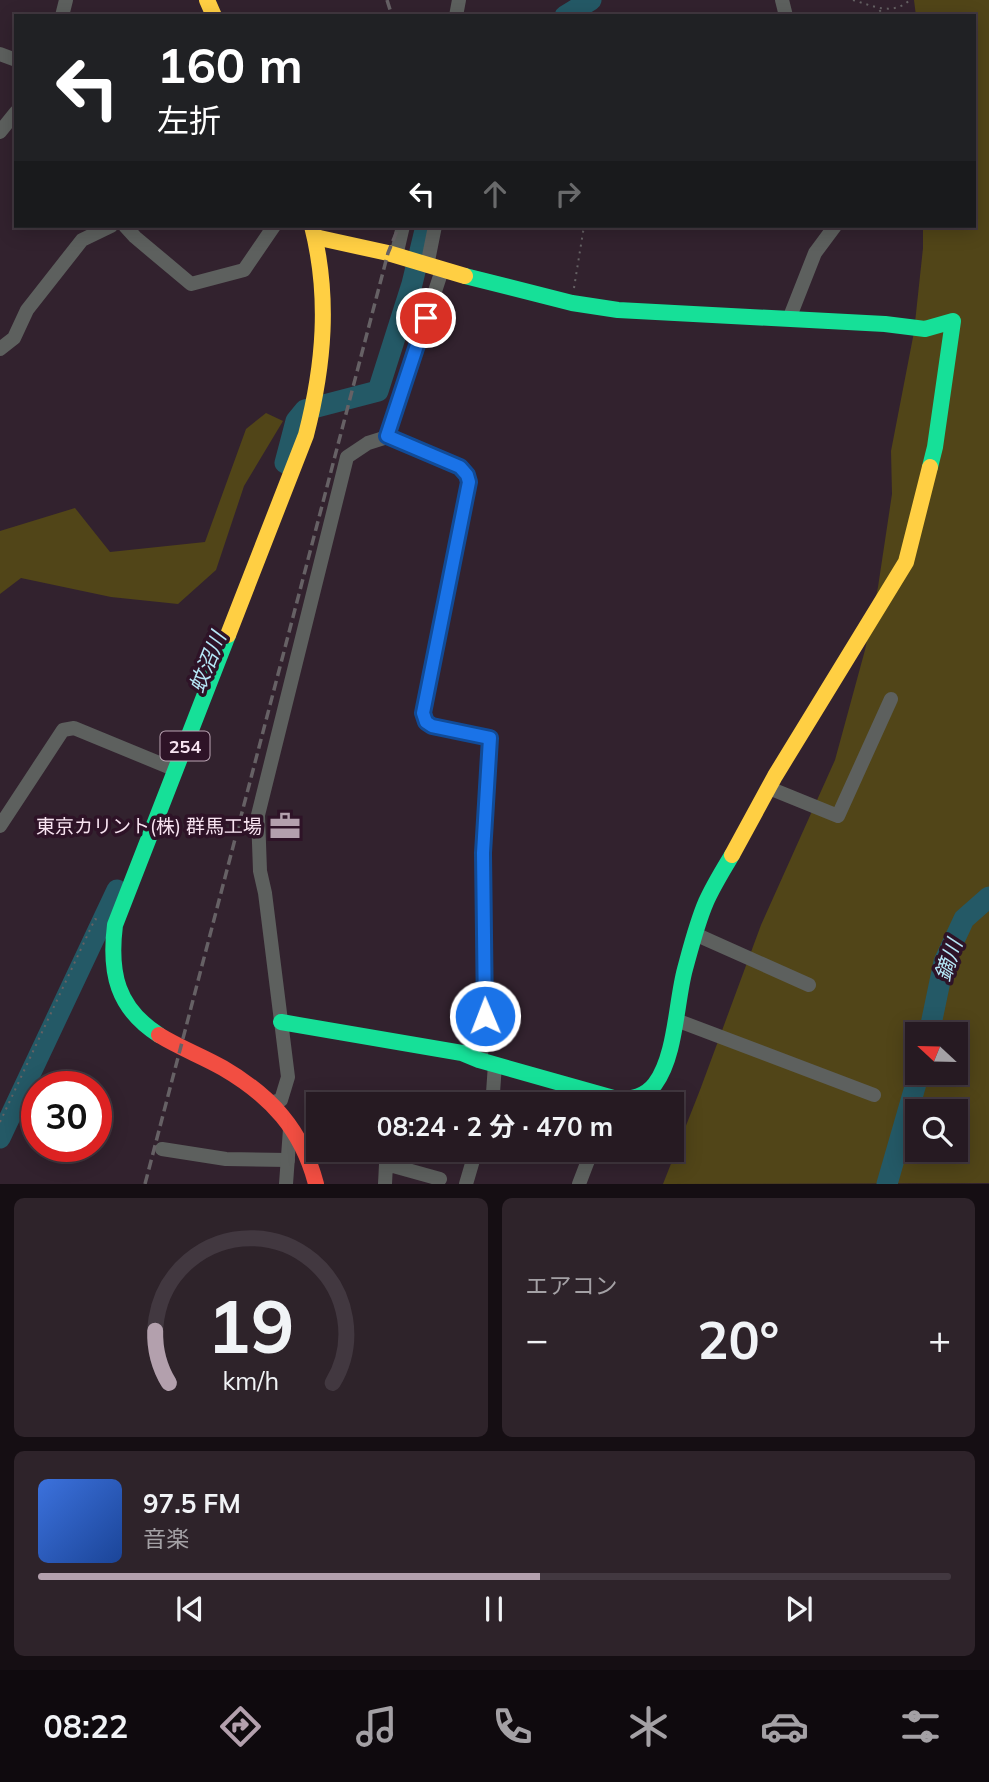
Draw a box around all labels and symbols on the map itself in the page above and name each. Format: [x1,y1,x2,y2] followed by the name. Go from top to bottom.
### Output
[396,288,456,348] pin
[183,626,232,696] water label: 蚊沼川
[160,732,210,760] road number: 254
[268,809,302,843] office icon: 東京カリント(株) 群馬工場
[36,814,262,838] place label: 東京カリント(株) 群馬工場
[929,934,968,984] water label: 鏑川
[448,979,522,1053] position arrow
[905,1022,968,1085] north arrow
[21,1071,112,1162] speed limit sign: 30

